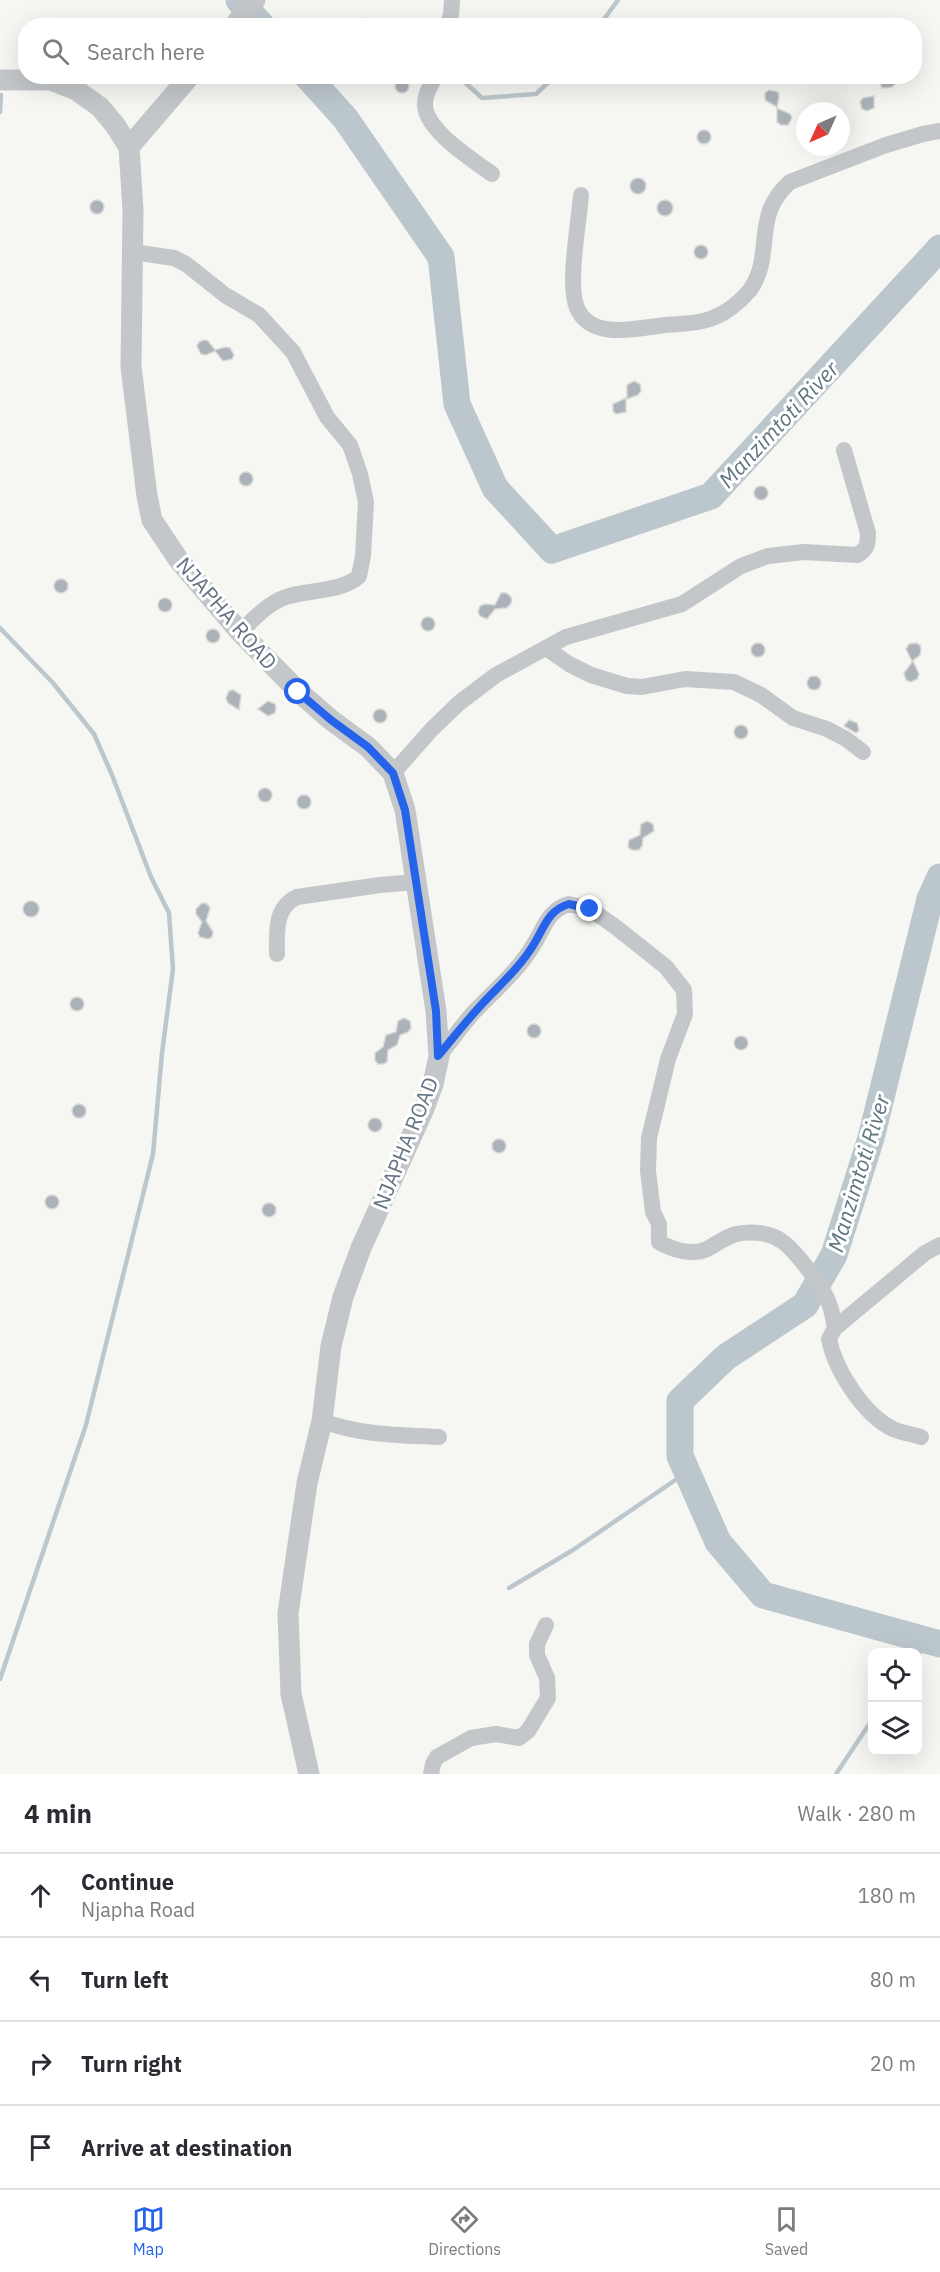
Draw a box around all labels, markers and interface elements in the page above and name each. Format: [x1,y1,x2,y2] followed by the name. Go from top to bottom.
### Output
[18,18,922,84] search box
[39,35,72,68] icon: search
[87,37,205,66] text: Search here
[796,102,850,156] north arrow
[712,354,845,494] water label: Manzimtoti River
[170,551,284,675] street label: NJAPHA ROAD
[284,678,310,704] route start
[576,895,602,921] route end
[366,1073,444,1213] street label: NJAPHA ROAD
[820,1090,896,1255] water label: Manzimtoti River
[868,1648,922,1756] map controls
[868,1648,922,1702] button: locate
[868,1702,922,1756] button: layers
[24,1796,92,1830] text: 4 min
[798,1800,916,1827] text: Walk · 280 m
[81,1867,174,1896] text: Continue
[24,1879,57,1912] icon: ahead
[858,1882,916,1909] text: 180 m
[81,1896,195,1923] text: Njapha Road
[24,1963,57,1996] icon: left
[81,1965,169,1994] text: Turn left
[870,1966,916,1993] text: 80 m
[24,2047,57,2080] icon: right
[81,2049,182,2078] text: Turn right
[870,2050,916,2077] text: 20 m
[24,2131,57,2164] icon: arrive
[81,2133,292,2162] text: Arrive at destination
[132,2203,165,2259] tab: Map
[428,2203,501,2259] tab: Directions
[765,2203,808,2259] tab: Saved

